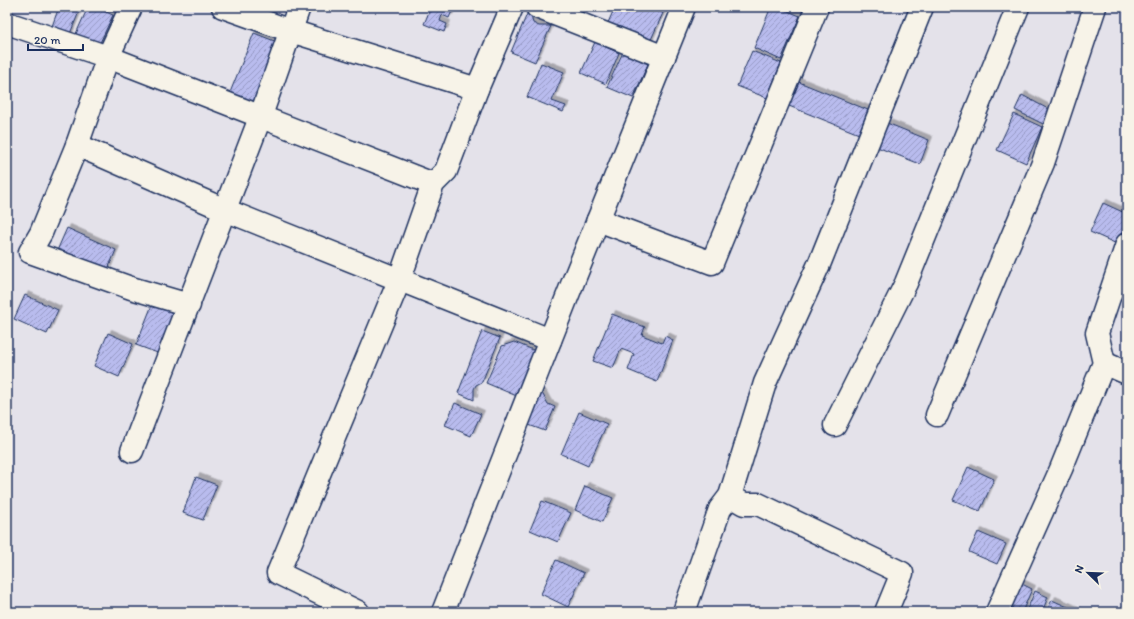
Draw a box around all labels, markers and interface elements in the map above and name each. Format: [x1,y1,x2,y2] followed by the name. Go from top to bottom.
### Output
[28,26,83,52] scale bar
[34,33,61,47] text: 20 m
[1068,553,1108,593] north arrow
[1072,563,1087,575] text: N

